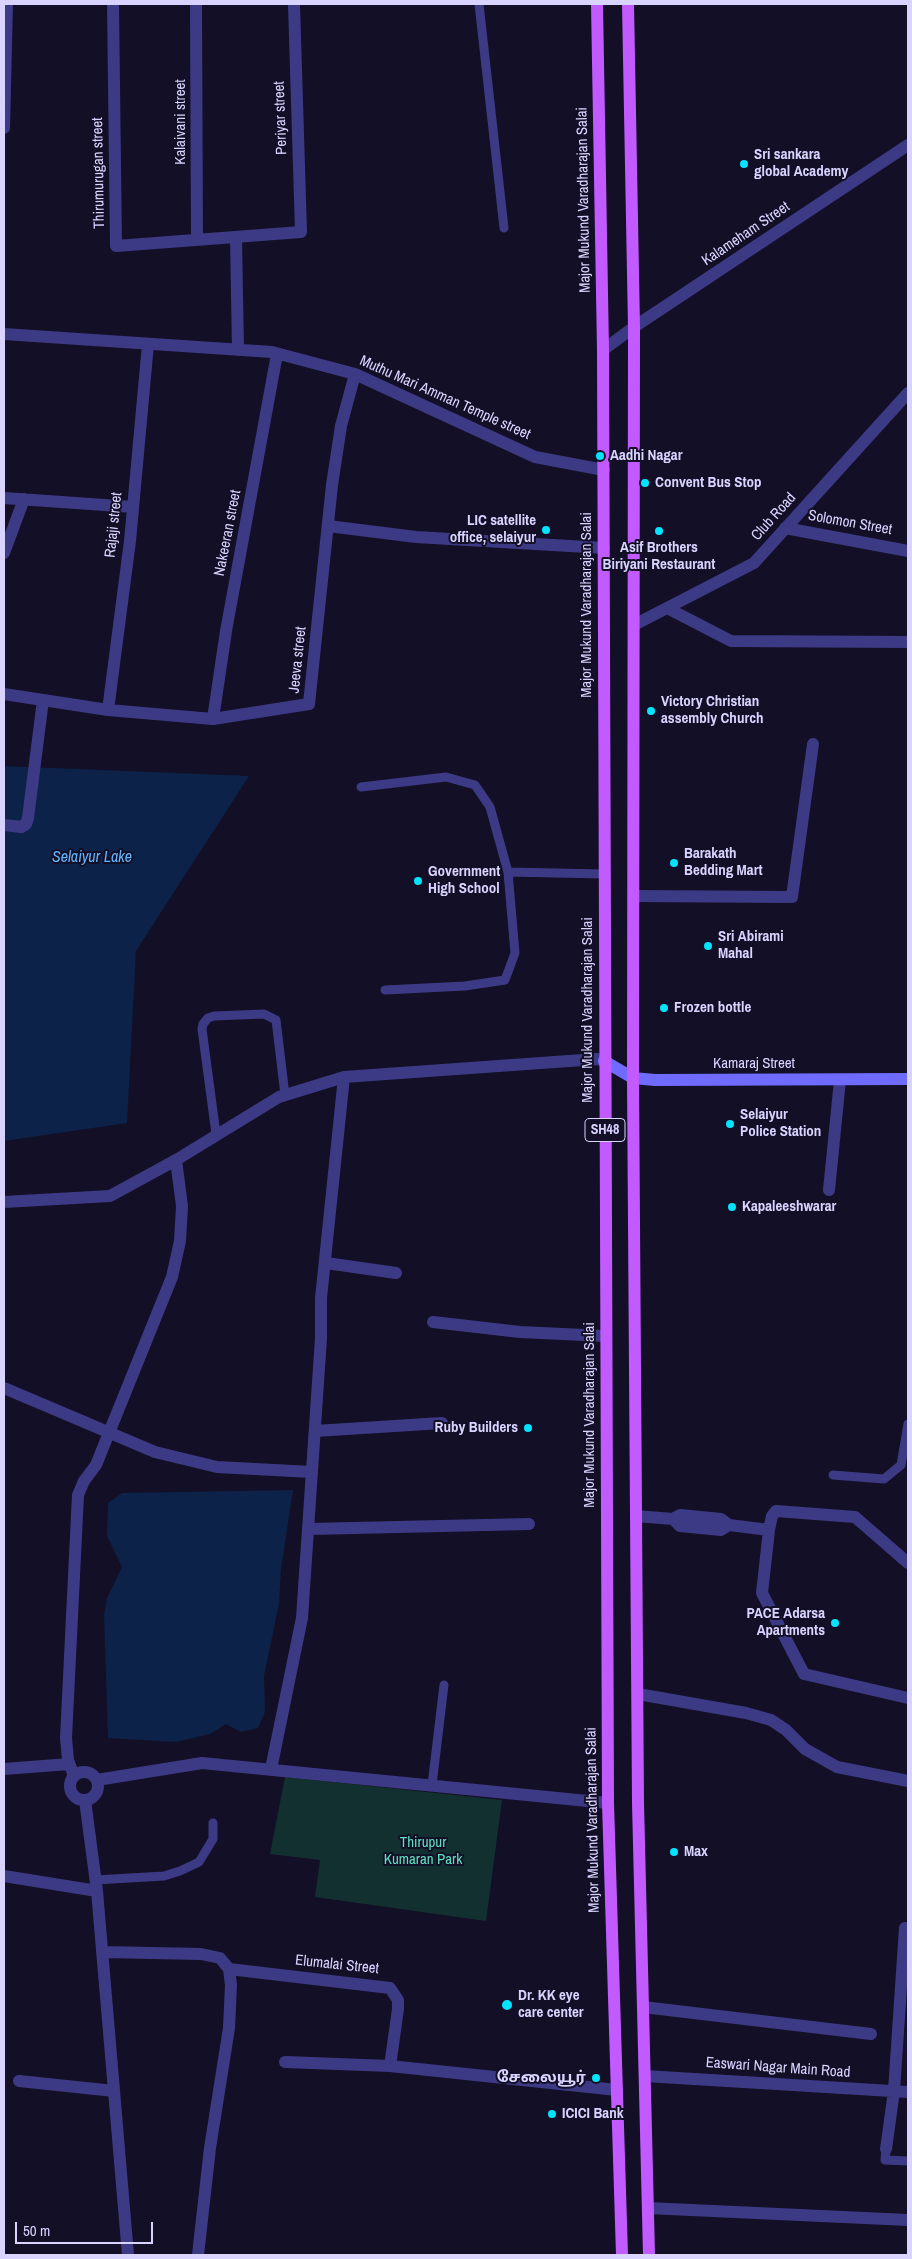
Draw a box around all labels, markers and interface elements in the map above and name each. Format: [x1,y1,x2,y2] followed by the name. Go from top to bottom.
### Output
[172,79,190,165] street label: Kalaivani street
[271,81,291,155] street label: Periyar street
[573,107,595,293] street label: Major Mukund Varadharajan Salai
[89,117,109,229] street label: Thirumurugan street
[754,146,848,181] place label: Sri sankara global Academy
[738,158,750,170] marker: Sri sankara global Academy
[699,198,793,270] street label: Kalameham Street
[357,352,533,444] street label: Muthu Mari Amman Temple street
[610,447,682,465] place label: Aadhi Nagar
[594,450,606,462] marker: Aadhi Nagar
[655,474,762,492] place label: Convent Bus Stop
[639,477,651,489] marker: Convent Bus Stop
[211,488,245,578] street label: Nakeeran street
[748,489,800,545] street label: Club Road
[102,491,126,559] street label: Rajaji street
[807,507,893,539] street label: Solomon Street
[450,512,536,547] place label: LIC satellite office, selaiyur
[578,512,596,698] street label: Major Mukund Varadharajan Salai
[540,524,552,536] marker: LIC satellite office, selaiyur
[653,525,665,537] marker: Asif Brothers Biriyani Restaurant
[603,539,715,574] place label: Asif Brothers Biriyani Restaurant
[286,626,310,694] street label: Jeeva street
[661,693,764,728] place label: Victory Christian assembly Church
[645,705,657,717] marker: Victory Christian assembly Church
[684,845,763,880] place label: Barakath Bedding Mart
[52,848,132,868] water label: Selaiyur Lake
[668,857,680,869] marker: Barakath Bedding Mart
[428,863,500,898] place label: Government High School
[412,875,424,887] marker: Government High School
[579,917,597,1103] street label: Major Mukund Varadharajan Salai
[718,928,784,963] place label: Sri Abirami Mahal
[702,940,714,952] marker: Sri Abirami Mahal
[674,999,751,1017] place label: Frozen bottle
[658,1002,670,1014] marker: Frozen bottle
[713,1055,795,1073] street label: Kamaraj Street
[740,1106,821,1141] place label: Selaiyur Police Station
[585,1118,625,1142] road number: SH48
[724,1118,736,1130] marker: Selaiyur Police Station
[742,1198,836,1216] place label: Kapaleeshwarar
[726,1201,738,1213] marker: Kapaleeshwarar
[581,1322,599,1508] street label: Major Mukund Varadharajan Salai
[435,1419,518,1437] place label: Ruby Builders
[522,1422,534,1434] marker: Ruby Builders
[747,1605,825,1640] place label: PACE Adarsa Apartments
[829,1617,841,1629] marker: PACE Adarsa Apartments
[582,1727,604,1913] street label: Major Mukund Varadharajan Salai
[384,1834,462,1869] park label: Thirupur Kumaran Park
[684,1843,708,1861] place label: Max
[668,1846,680,1858] marker: Max
[294,1952,380,1978] street label: Elumalai Street
[518,1987,584,2022] place label: Dr. KK eye care center
[500,1998,514,2012] marker: Dr. KK eye care center
[705,2054,851,2082] street label: Easwari Nagar Main Road
[497,2069,586,2087] place label: சேலையூர்
[590,2072,602,2084] marker: சேலையூர்
[562,2105,624,2123] place label: ICICI Bank
[546,2108,558,2120] marker: ICICI Bank
[18,2212,155,2244] scale bar
[23,2220,50,2241] text: 50 m

